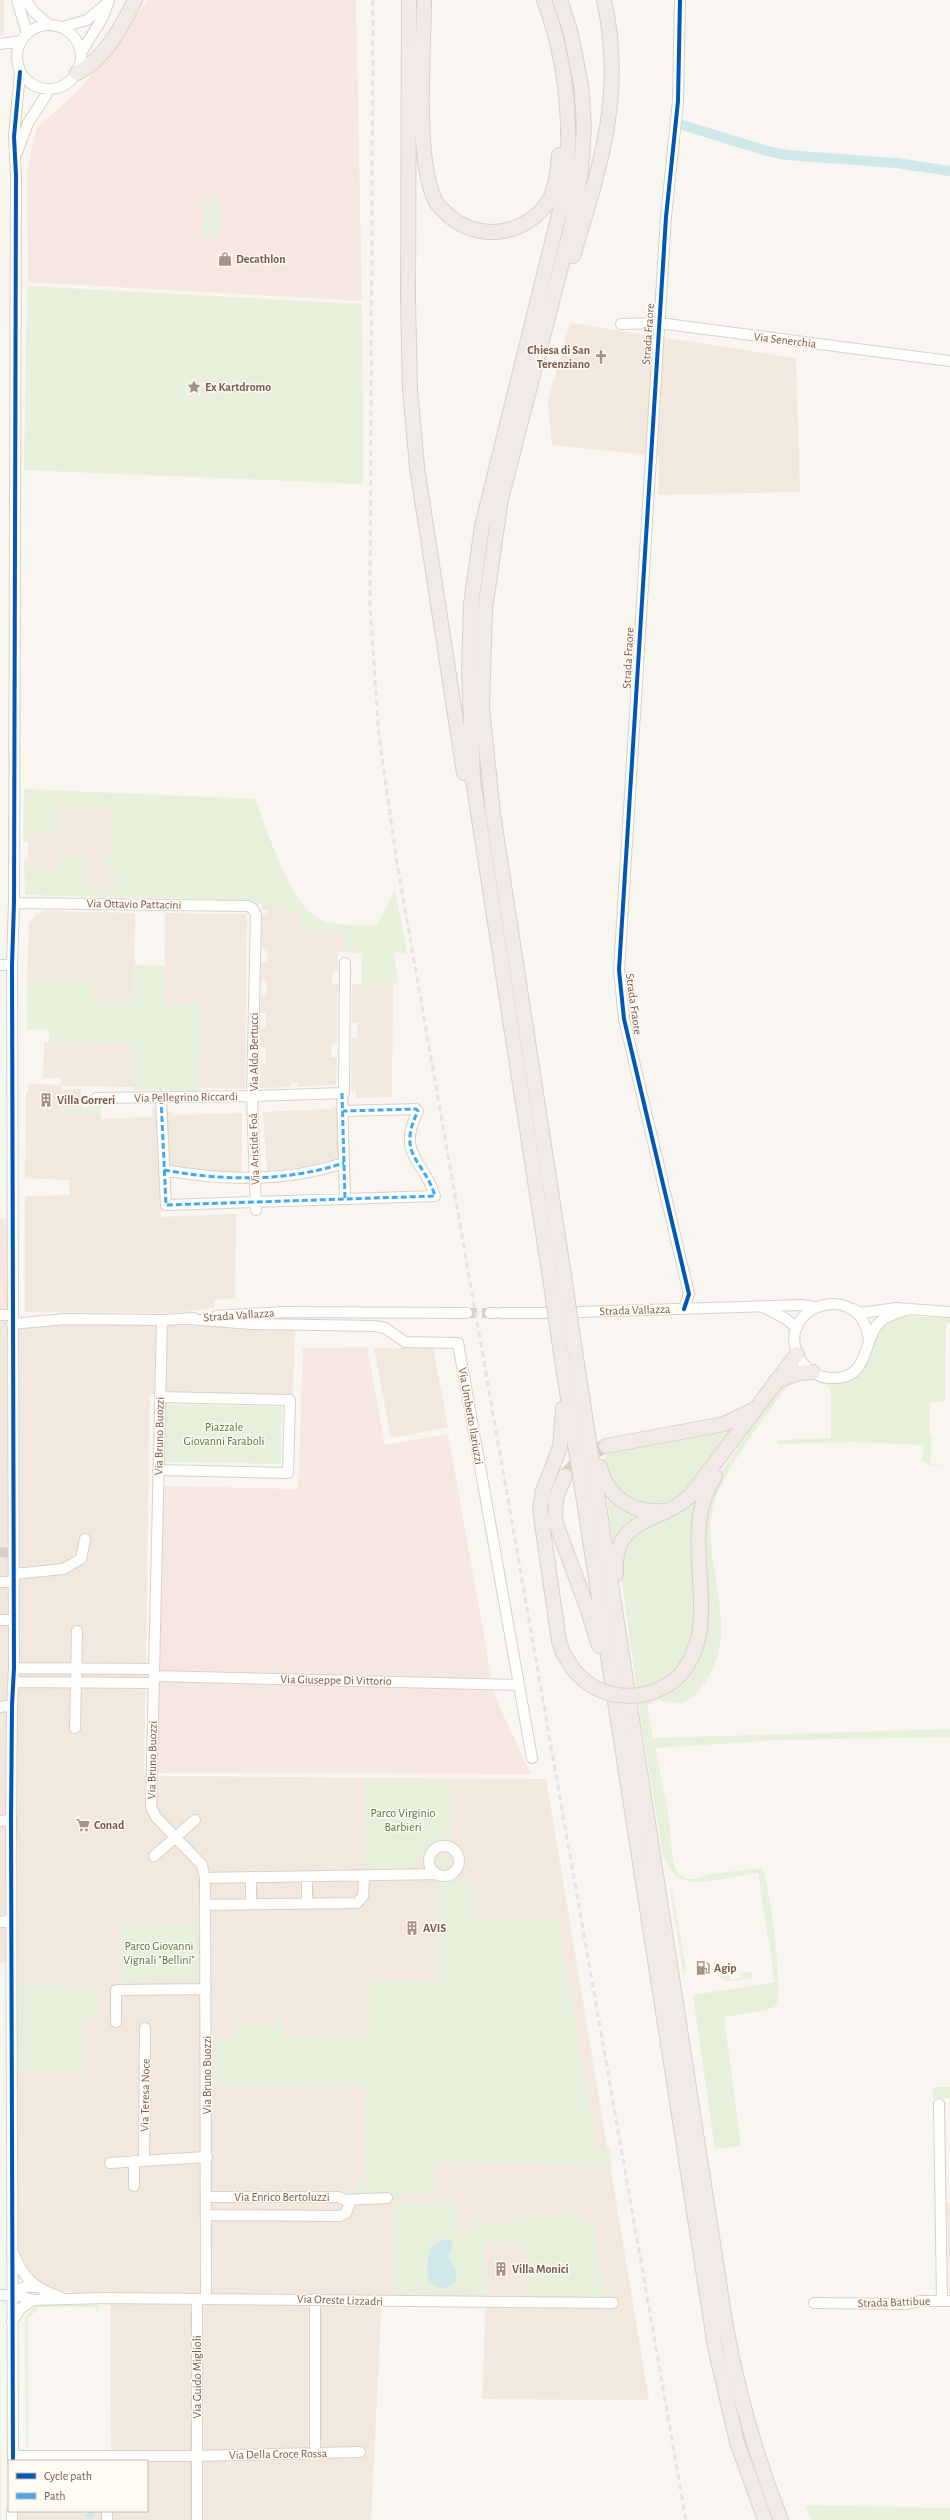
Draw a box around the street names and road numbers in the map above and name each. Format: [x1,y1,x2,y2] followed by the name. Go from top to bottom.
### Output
[640,303,656,365] street label: Strada Fraore
[753,330,817,350] street label: Via Senerchia
[620,627,636,689] street label: Strada Fraore
[86,897,182,911] street label: Via Ottavio Pattacini
[624,973,644,1035] street label: Strada Fraore
[248,1013,260,1092] street label: Via Aldo Bertucci
[134,1090,238,1104] street label: Via Pellegrino Riccardi
[247,1112,261,1185] street label: Via Aristide Foà
[599,1303,671,1317] street label: Strada Vallazza
[203,1307,275,1323] street label: Strada Vallazza
[457,1366,485,1466] street label: Via Umberto Ilariuzzi
[152,1397,166,1475] street label: Via Bruno Buozzi
[280,1673,392,1687] street label: Via Giuseppe Di Vittorio
[145,1721,159,1799] street label: Via Bruno Buozzi
[201,2036,213,2114] street label: Via Bruno Buozzi
[138,2058,152,2132] street label: Via Teresa Noce
[234,2191,330,2203] street label: Via Enrico Bertoluzzi
[297,2293,383,2307] street label: Via Oreste Lizzadri
[857,2295,931,2309] street label: Strada Battibue
[191,2335,203,2419] street label: Via Guido Miglioli
[229,2447,328,2461] street label: Via Della Croce Rossa

